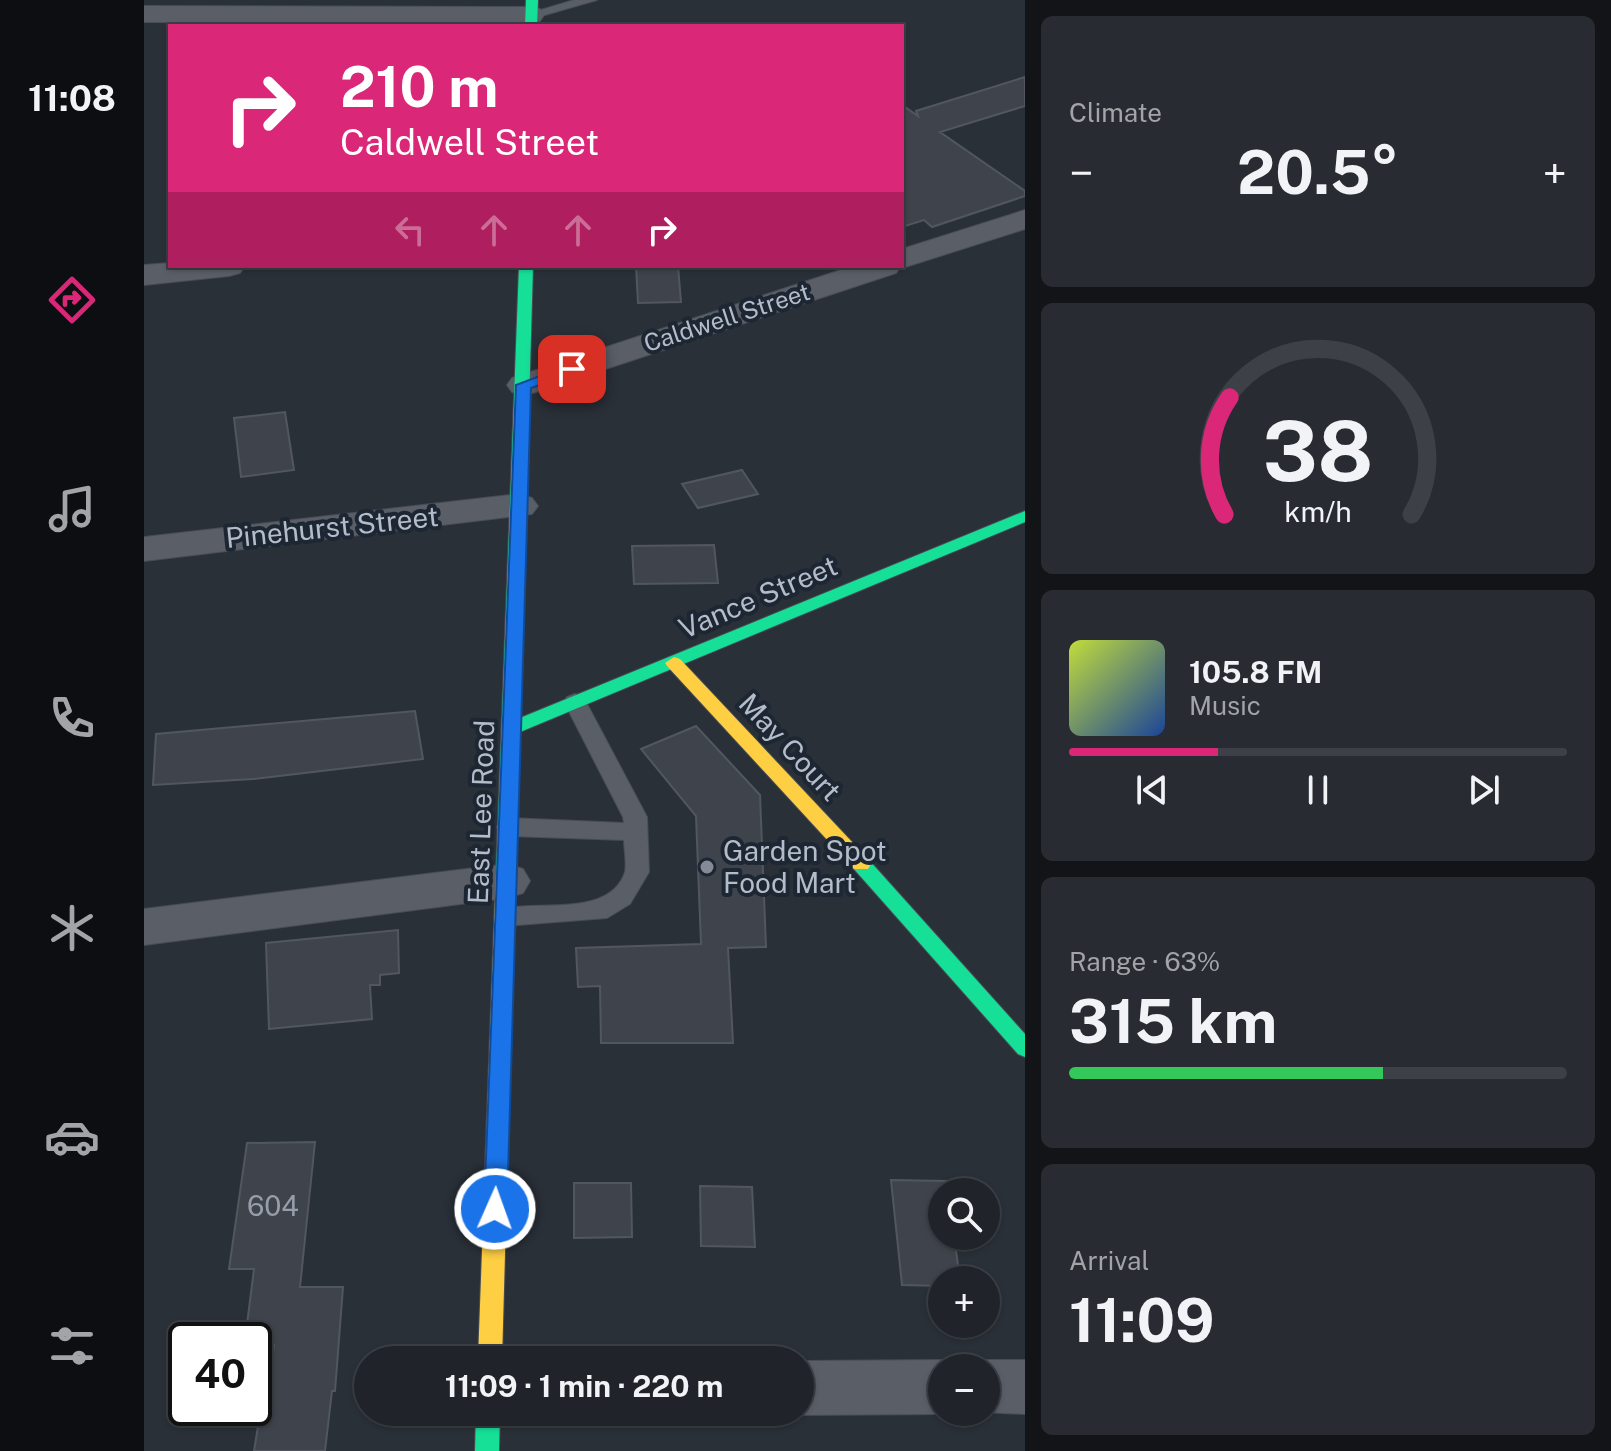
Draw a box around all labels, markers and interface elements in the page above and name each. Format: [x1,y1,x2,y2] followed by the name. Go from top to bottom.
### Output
[340,54,498,120] text: 210 m
[208,56,312,160] icon: right
[28,77,116,119] text: 11:08
[1069,97,1162,128] text: Climate
[340,121,599,163] text: Caldwell Street
[1237,137,1399,208] text: 20.5°
[1069,147,1093,199] text: −
[1543,147,1567,199] text: +
[388,208,432,252] icon: left
[472,208,516,252] icon: ahead
[556,208,600,252] icon: ahead
[640,208,684,252] icon: right
[44,272,100,328] icon: directions
[640,277,813,357] street label: Caldwell Street
[538,335,606,403] pin
[550,347,594,391] icon: arrive
[1263,401,1373,499] text: 38
[44,481,100,537] icon: music
[1284,495,1352,528] text: km/h
[224,499,440,554] street label: Pinehurst Street
[674,548,842,645] street label: Vance Street
[1189,654,1322,690] text: 105.8 FM
[733,686,848,807] street label: May Court
[44,690,100,746] icon: phone
[1189,690,1261,721] text: Music
[461,719,500,905] street label: East Lee Road
[1130,768,1174,812] icon: previous
[1296,768,1340,812] icon: pause
[1462,768,1506,812] icon: next
[723,834,887,899] place label: Garden Spot Food Mart
[698,858,716,876] marker: Garden Spot Food Mart
[44,900,100,956] icon: climate
[1069,946,1220,977] text: Range · 63%
[1069,986,1277,1057] text: 315 km
[44,1109,100,1165] icon: car
[453,1167,537,1251] position arrow
[928,1178,1000,1426] map controls
[928,1178,1000,1250] button: search
[247,1189,299,1222] house number: 604
[1069,1245,1149,1276] text: Arrival
[928,1266,1000,1338] button: +
[1069,1285,1215,1356] text: 11:09
[44,1318,100,1374] icon: filters
[168,1322,272,1426] speed limit sign: 40
[928,1354,1000,1426] button: −
[445,1368,723,1404] text: 11:09 · 1 min · 220 m

